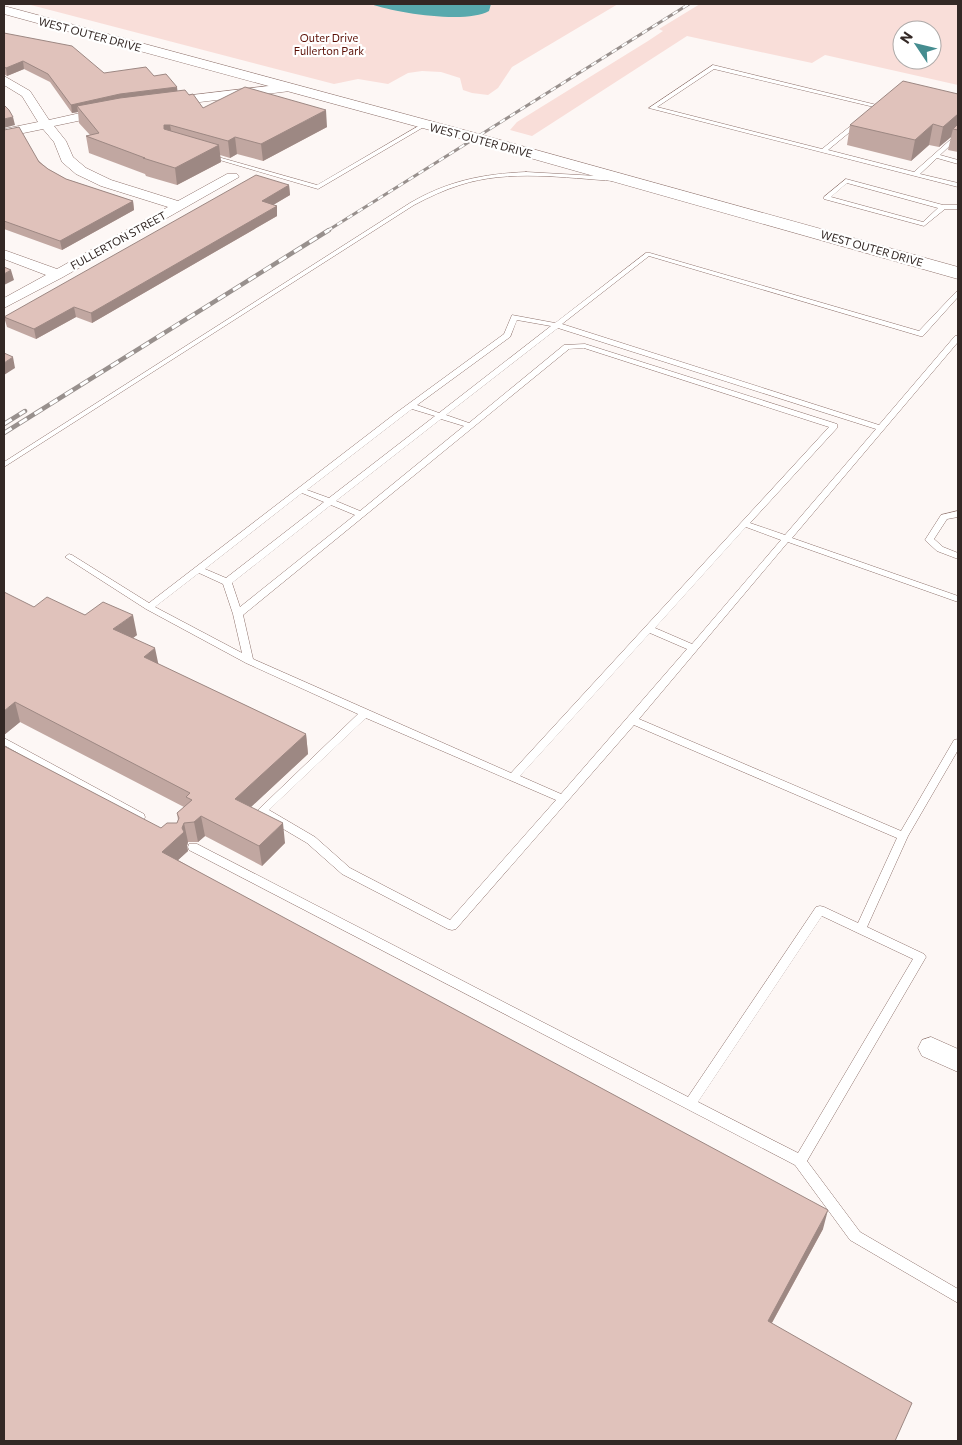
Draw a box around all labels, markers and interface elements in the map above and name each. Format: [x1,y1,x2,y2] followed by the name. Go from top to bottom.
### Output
[37,14,143,54] street label: WEST OUTER DRIVE
[892,20,942,70] north arrow
[896,28,916,46] text: N
[294,31,364,57] park label: Outer Drive Fullerton Park
[428,120,534,160] street label: WEST OUTER DRIVE
[68,208,168,272] street label: FULLERTON STREET
[819,227,925,269] street label: WEST OUTER DRIVE

